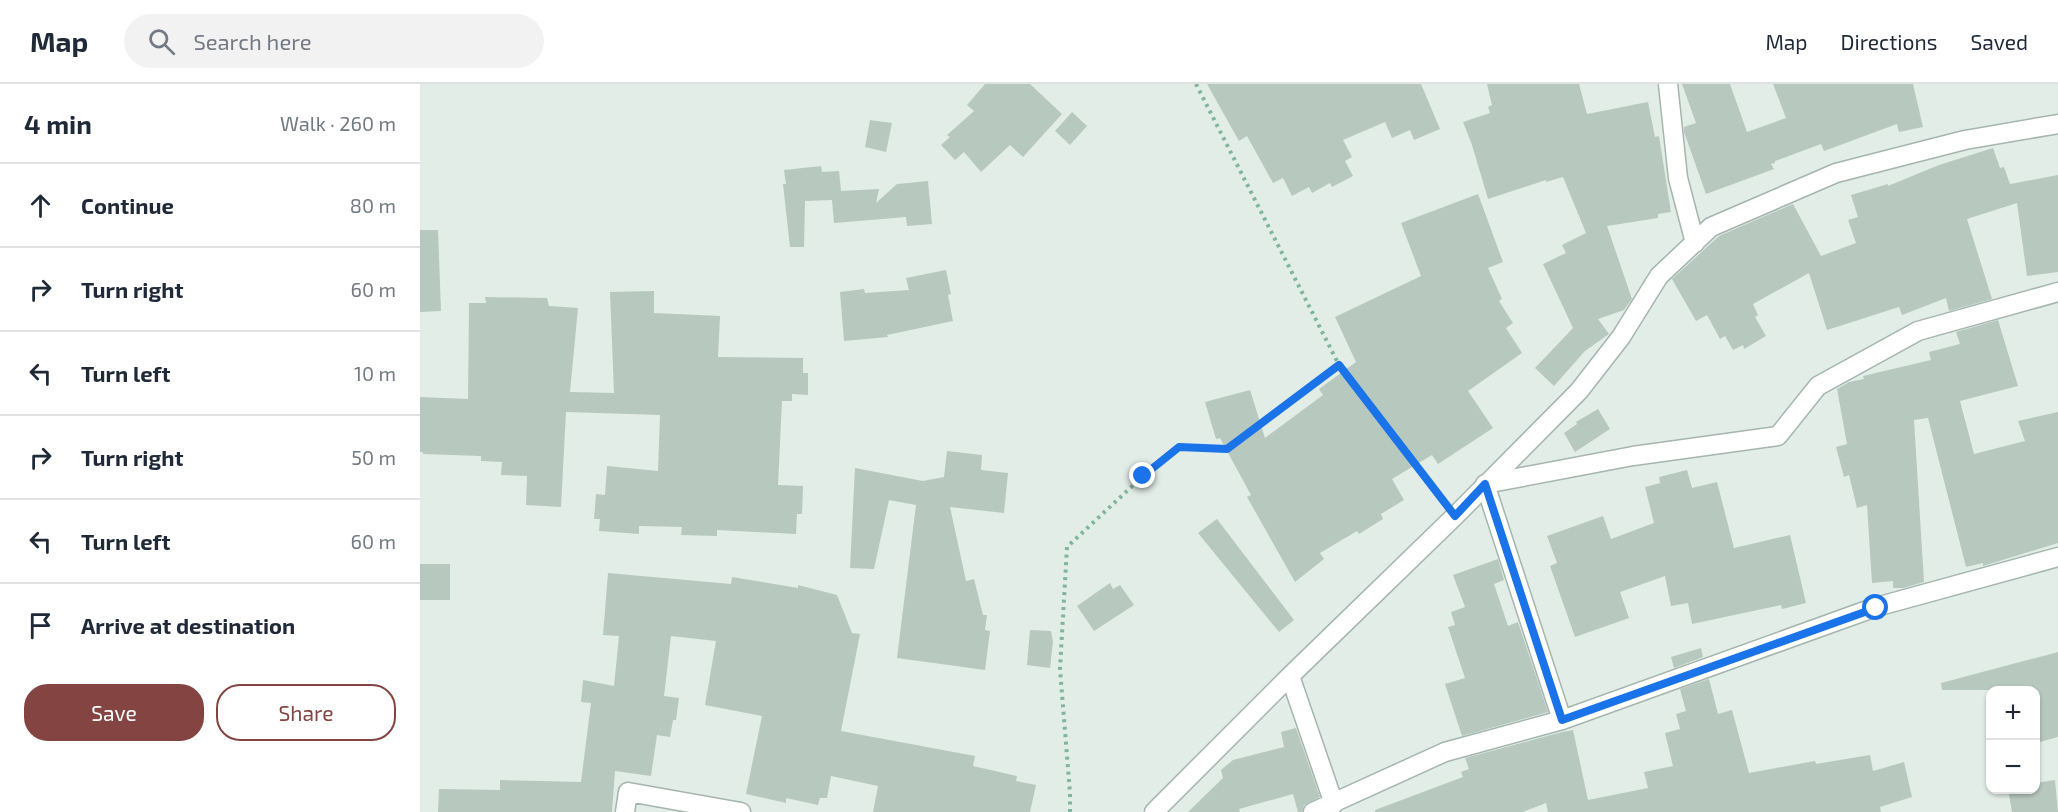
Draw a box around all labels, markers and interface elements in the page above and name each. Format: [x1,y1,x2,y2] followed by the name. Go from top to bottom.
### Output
[124,14,544,68] search box
[30,24,88,58] text: Map
[145,25,178,58] icon: search
[193,28,312,54] text: Search here
[1765,29,1808,54] text: Map
[1841,29,1937,54] text: Directions
[1970,29,2028,54] text: Saved
[24,108,92,139] text: 4 min
[280,111,396,135] text: Walk · 260 m
[24,189,57,222] icon: ahead
[81,192,174,218] text: Continue
[350,193,396,217] text: 80 m
[24,273,57,306] icon: right
[81,276,183,302] text: Turn right
[351,277,396,301] text: 60 m
[24,357,57,390] icon: left
[81,360,170,386] text: Turn left
[354,361,396,385] text: 10 m
[24,441,57,474] icon: right
[81,444,183,470] text: Turn right
[351,445,396,469] text: 50 m
[1129,462,1155,488] route end
[24,525,57,558] icon: left
[81,528,170,554] text: Turn left
[351,529,396,553] text: 60 m
[1862,594,1888,620] route start
[24,609,57,642] icon: arrive
[81,612,295,638] text: Arrive at destination
[24,684,204,741] button: Save
[216,684,396,741] button: Share
[1986,686,2040,794] map controls
[1986,686,2040,740] button: +
[1986,740,2040,794] button: −

